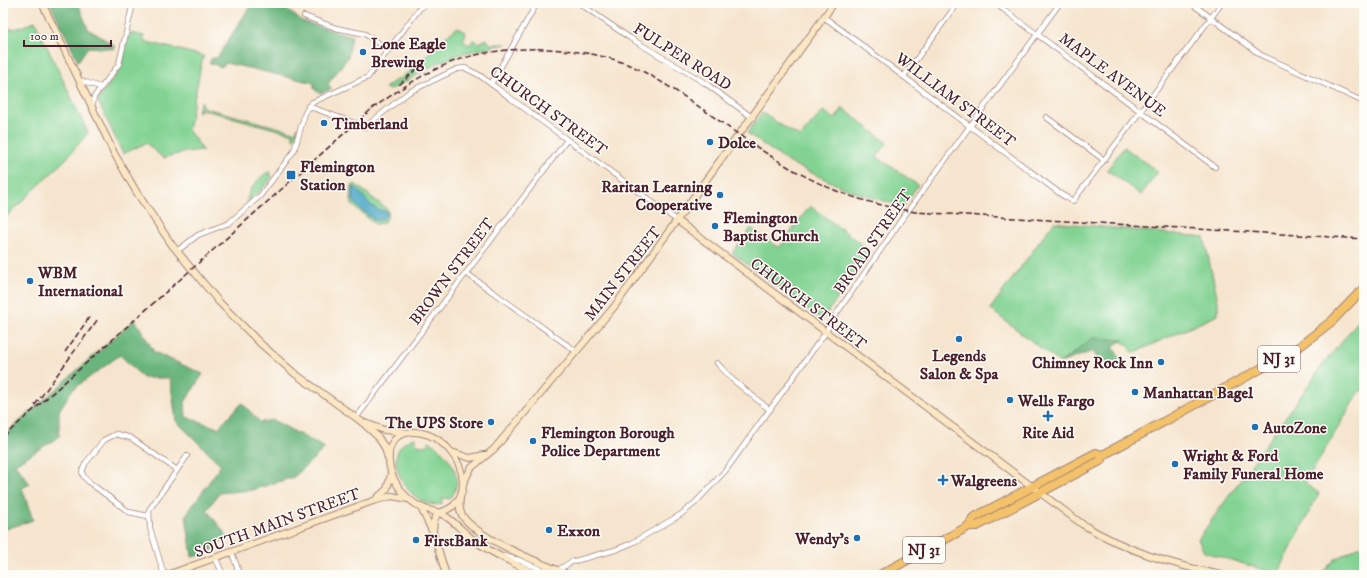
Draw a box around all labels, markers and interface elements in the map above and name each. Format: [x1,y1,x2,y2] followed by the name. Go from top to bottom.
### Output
[630,19,735,95] street label: FULPER ROAD
[24,22,111,48] scale bar
[1055,28,1170,121] street label: MAPLE AVENUE
[30,29,59,44] text: 100 m
[371,34,446,72] place label: Lone Eagle Brewing
[358,47,368,57] marker: Lone Eagle Brewing
[891,48,1019,151] street label: WILLIAM STREET
[486,61,611,160] street label: CHURCH STREET
[331,114,409,134] place label: Timberland
[319,118,329,128] marker: Timberland
[718,133,756,153] place label: Dolce
[705,137,715,147] marker: Dolce
[300,157,375,195] place label: Flemington Station
[285,169,297,181] marker: Flemington Station
[601,177,713,215] place label: Raritan Learning Cooperative
[829,185,916,298] street label: BROAD STREET
[715,190,725,200] marker: Raritan Learning Cooperative
[723,208,820,246] place label: Flemington Baptist Church
[405,214,499,329] street label: BROWN STREET
[710,221,720,231] marker: Flemington Baptist Church
[580,223,666,325] street label: MAIN STREET
[746,254,870,354] street label: CHURCH STREET
[37,263,124,301] place label: WBM International
[25,276,35,286] marker: WBM International
[954,334,964,344] marker: Legends Salon & Spa
[920,346,999,384] place label: Legends Salon & Spa
[1258,346,1300,372] road number: NJ 31
[1032,353,1154,373] place label: Chimney Rock Inn
[1156,357,1166,367] marker: Chimney Rock Inn
[1143,383,1254,403] place label: Manhattan Bagel
[1130,387,1140,397] marker: Manhattan Bagel
[1017,391,1095,411] place label: Wells Fargo
[1005,395,1015,405] marker: Wells Fargo
[1043,411,1053,421] marker: Rite Aid
[384,413,483,433] place label: The UPS Store
[486,417,496,427] marker: The UPS Store
[1262,418,1327,438] place label: AutoZone
[1250,422,1260,432] marker: AutoZone
[541,423,675,461] place label: Flemington Borough Police Department
[1022,423,1075,443] place label: Rite Aid
[528,436,538,446] marker: Flemington Borough Police Department
[1182,446,1324,484] place label: Wright & Ford Family Funeral Home
[1170,459,1180,469] marker: Wright & Ford Family Funeral Home
[950,471,1018,491] place label: Walgreens
[938,475,948,485] marker: Walgreens
[192,484,363,562] street label: SOUTH MAIN STREET
[557,521,601,541] place label: Exxon
[544,525,554,535] marker: Exxon
[794,529,850,549] place label: Wendy's
[424,531,489,551] place label: FirstBank
[852,533,862,543] marker: Wendy's
[411,535,421,545] marker: FirstBank
[903,537,945,563] road number: NJ 31

